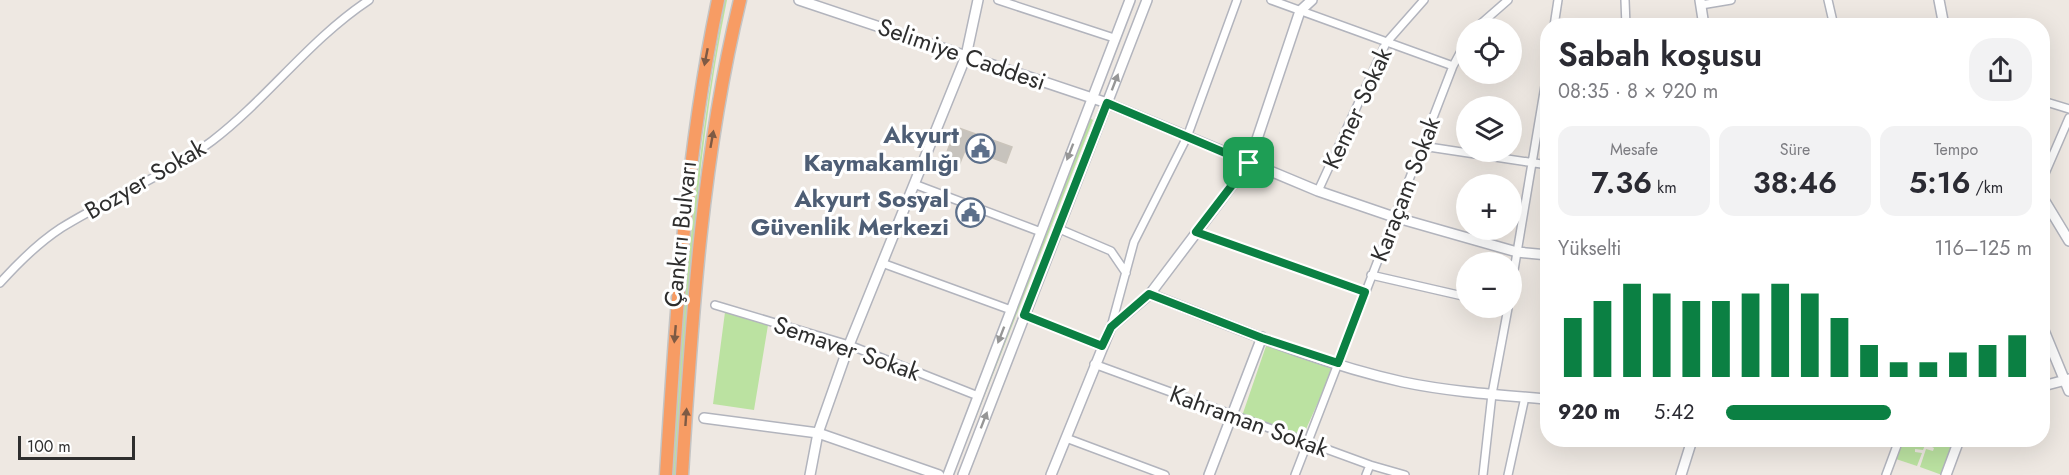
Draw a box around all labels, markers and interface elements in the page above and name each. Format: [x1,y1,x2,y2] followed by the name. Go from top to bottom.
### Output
[873,9,1051,99] street label: Selimiye Caddesi
[1456,18,1522,318] map controls
[1456,18,1522,84] button: locate
[1558,31,1762,78] text: Sabah koşusu
[1969,38,2032,101] button: share
[1314,41,1401,175] street label: Kemer Sokak
[701,48,710,67] one-way arrow
[1111,73,1120,91] one-way arrow
[1558,77,1718,106] text: 08:35 · 8 × 920 m
[1456,96,1522,162] button: layers
[1361,111,1449,267] street label: Karaçam Sokak
[803,117,959,180] place label: Akyurt Kaymakamlığı
[708,129,717,148] one-way arrow
[78,130,212,228] street label: Bozyer Sokak
[964,132,996,164] public building icon: Akyurt Kaymakamlığı
[1223,137,1274,188] pin
[1610,138,1658,161] text: Mesafe
[1780,138,1810,161] text: Süre
[1934,138,1978,161] text: Tempo
[1065,143,1074,161] one-way arrow
[1232,146,1265,179] icon: arrive
[655,159,705,309] street label: Çankırı Bulvarı
[1591,161,1652,204] text: 7.36
[1753,161,1837,204] text: 38:46
[1909,161,1971,204] text: 5:16
[1456,174,1522,240] button: +
[1652,176,1677,199] text: km
[1971,176,2003,199] text: /km
[751,181,949,244] place label: Akyurt Sosyal Güvenlik Merkezi
[954,196,986,228] public building icon: Akyurt Sosyal Güvenlik Merkezi
[1558,234,1621,263] text: Yükselti
[1934,234,2032,263] text: 116–125 m
[1456,252,1522,318] button: −
[769,307,925,390] street label: Semaver Sokak
[671,325,680,344] one-way arrow
[996,326,1006,344] one-way arrow
[1165,376,1334,466] street label: Kahraman Sokak
[1558,398,1620,427] text: 920 m
[1654,398,1694,427] text: 5:42
[681,407,690,426] one-way arrow
[979,411,989,429] one-way arrow
[18,433,135,460] scale bar
[27,435,71,458] text: 100 m

